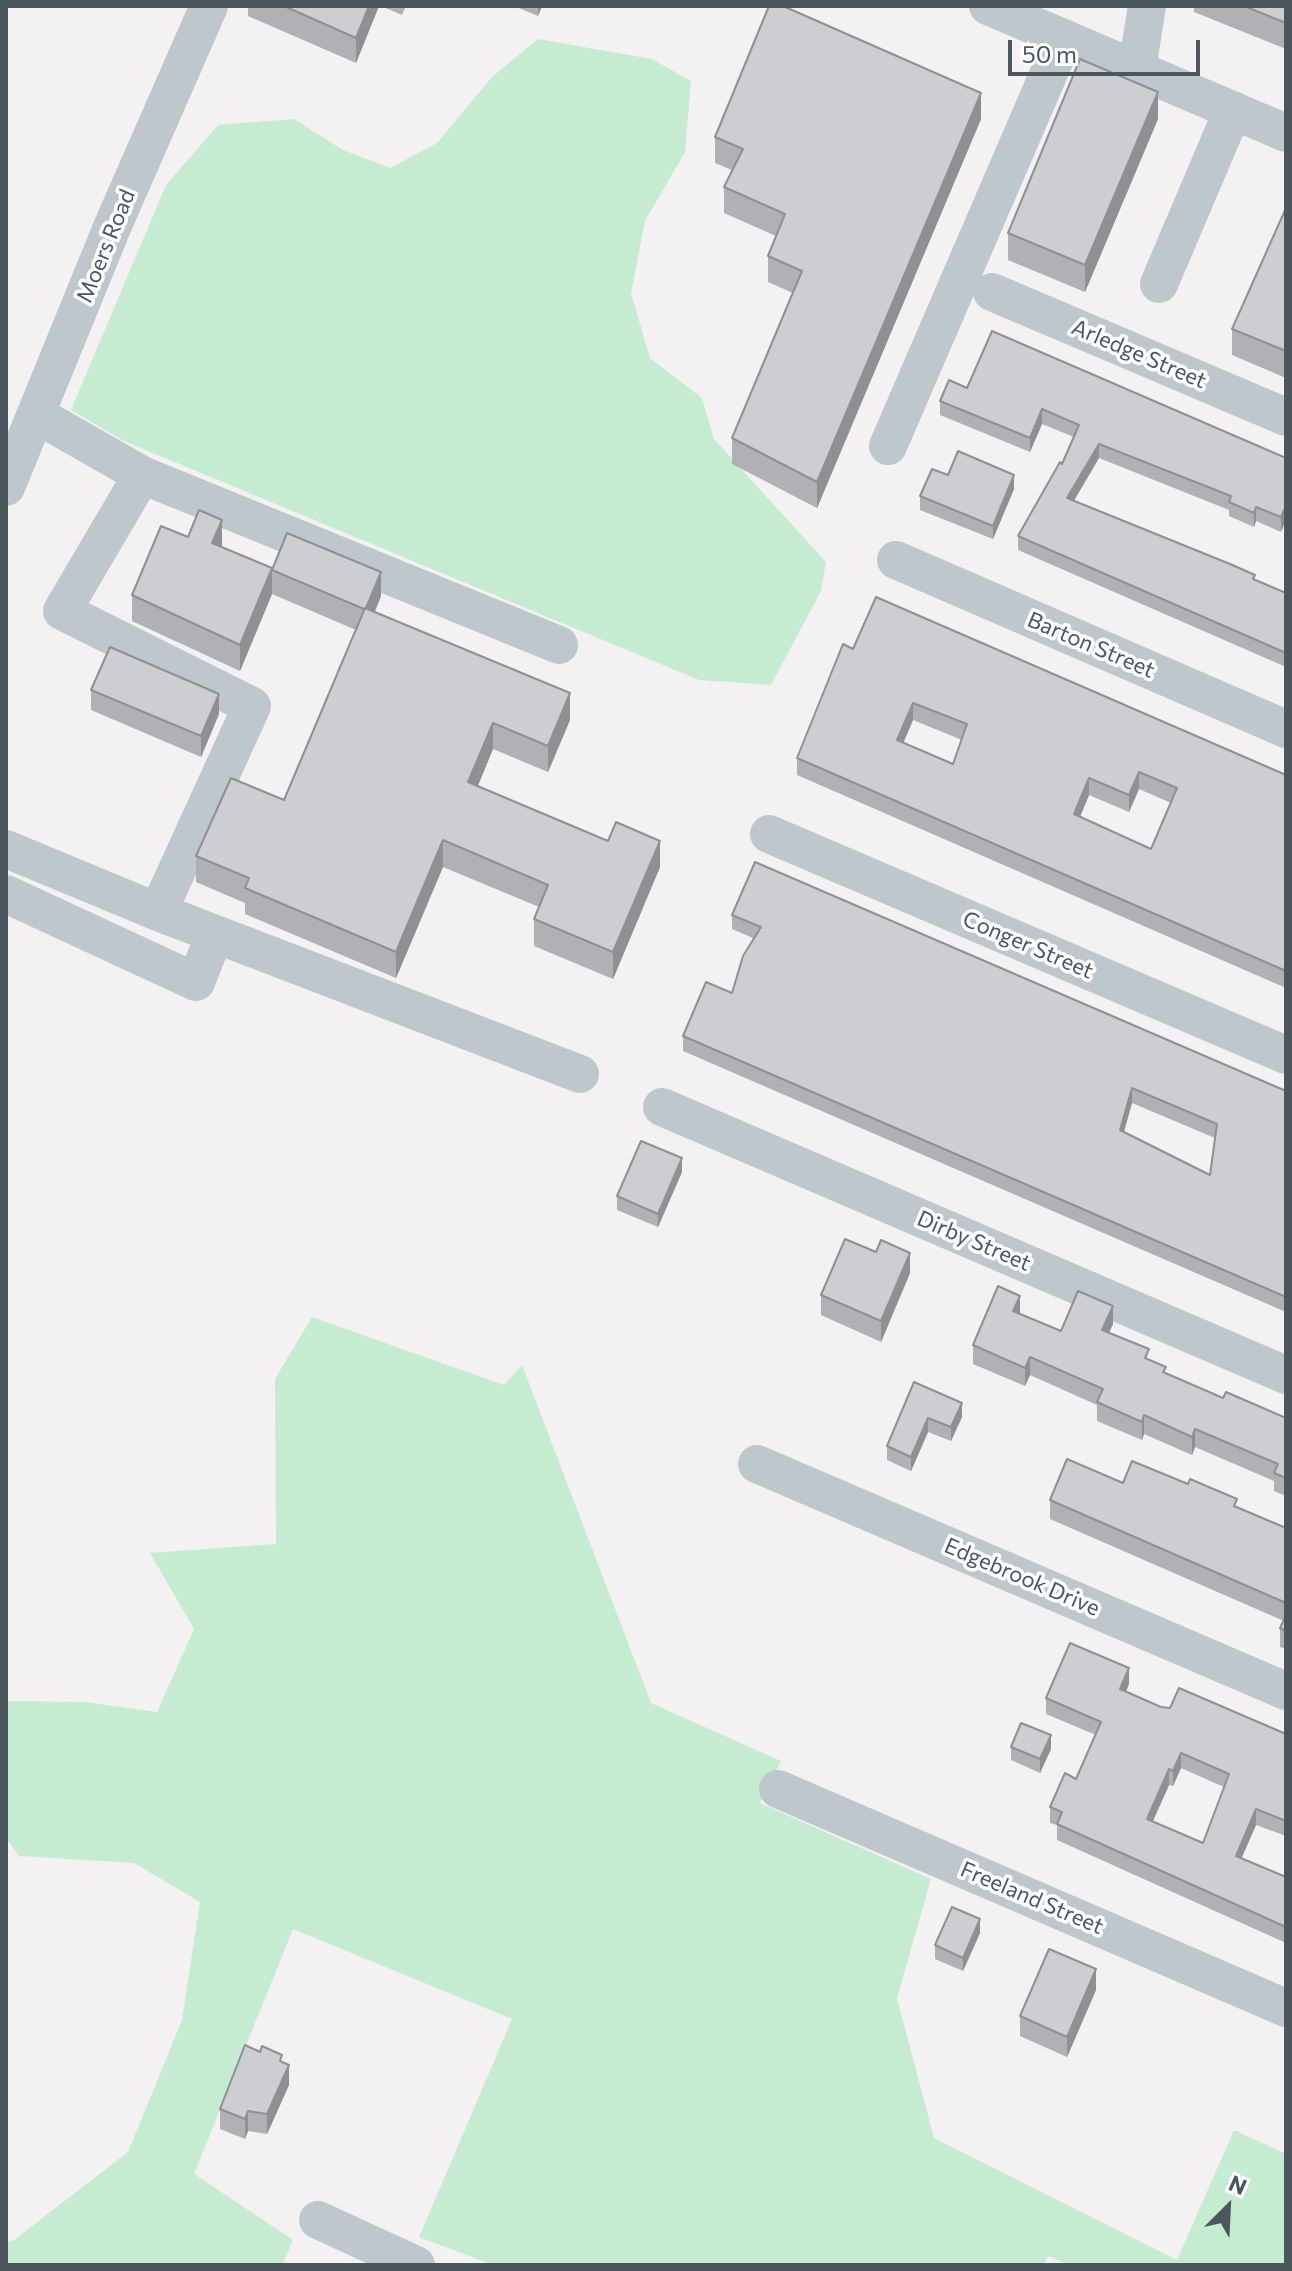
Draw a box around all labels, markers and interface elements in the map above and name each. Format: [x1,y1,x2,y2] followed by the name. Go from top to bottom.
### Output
[1012,24,1204,74] scale bar
[1022,39,1077,68] text: 50 m
[71,186,141,306] street label: Moers Road
[1068,314,1210,394] street label: Arledge Street
[1023,606,1159,684] street label: Barton Street
[959,906,1097,984] street label: Conger Street
[913,1205,1035,1277] street label: Dirby Street
[940,1532,1104,1622] street label: Edgebrook Drive
[957,1856,1107,1940] street label: Freeland Street
[1188,2167,1268,2247] north arrow
[1225,2169,1251,2200] text: N

